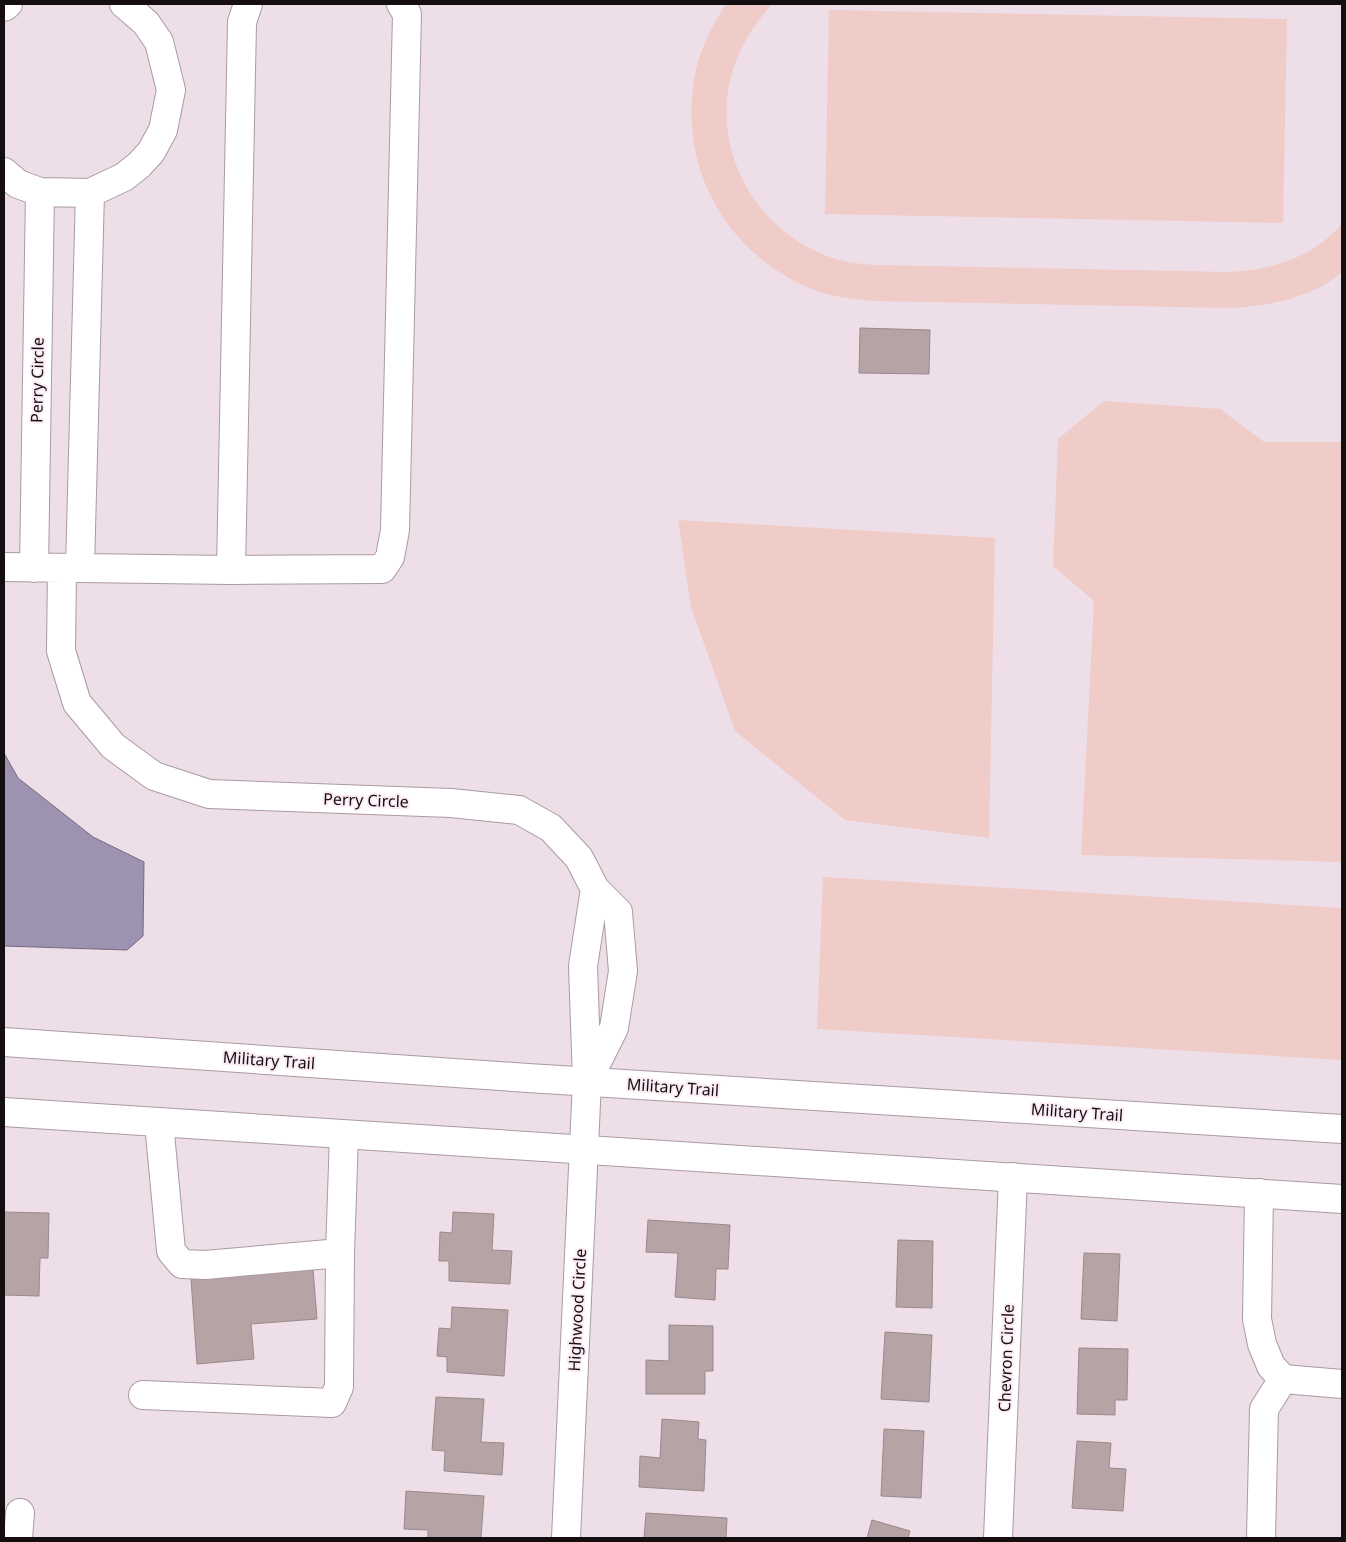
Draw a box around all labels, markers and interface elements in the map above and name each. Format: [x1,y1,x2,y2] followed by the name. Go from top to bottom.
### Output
[25,337,49,423] street label: Perry Circle
[323,788,409,812] street label: Perry Circle
[222,1046,316,1074] street label: Military Trail
[626,1073,720,1101] street label: Military Trail
[1030,1098,1124,1126] street label: Military Trail
[563,1248,591,1372] street label: Highwood Circle
[993,1304,1019,1412] street label: Chevron Circle

